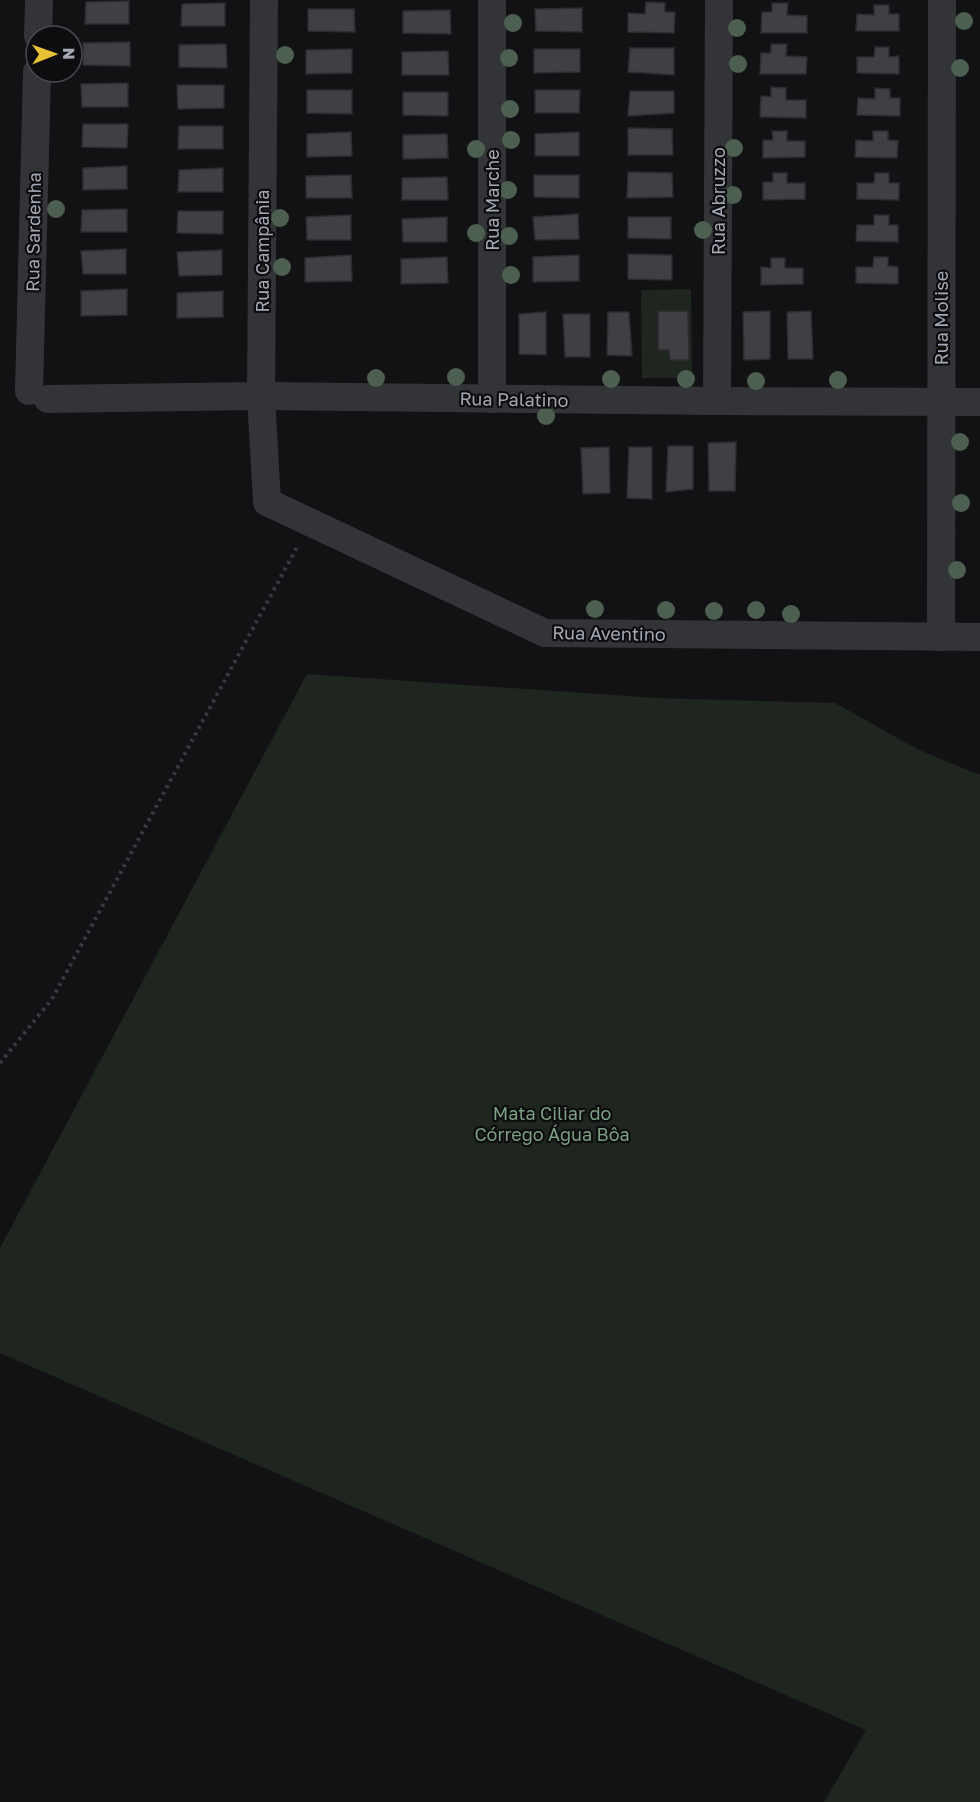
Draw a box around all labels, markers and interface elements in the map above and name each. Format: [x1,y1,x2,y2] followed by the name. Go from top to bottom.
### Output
[24,24,84,84] north arrow
[59,47,79,60] text: N
[707,147,729,255] street label: Rua Abruzzo
[481,149,503,251] street label: Rua Marche
[21,172,45,292] street label: Rua Sardenha
[251,189,273,313] street label: Rua Campânia
[930,271,952,365] street label: Rua Molise
[459,387,569,411] street label: Rua Palatino
[552,621,666,645] street label: Rua Aventino
[474,1102,630,1145] park label: Mata Ciliar do Córrego Água Bôa

